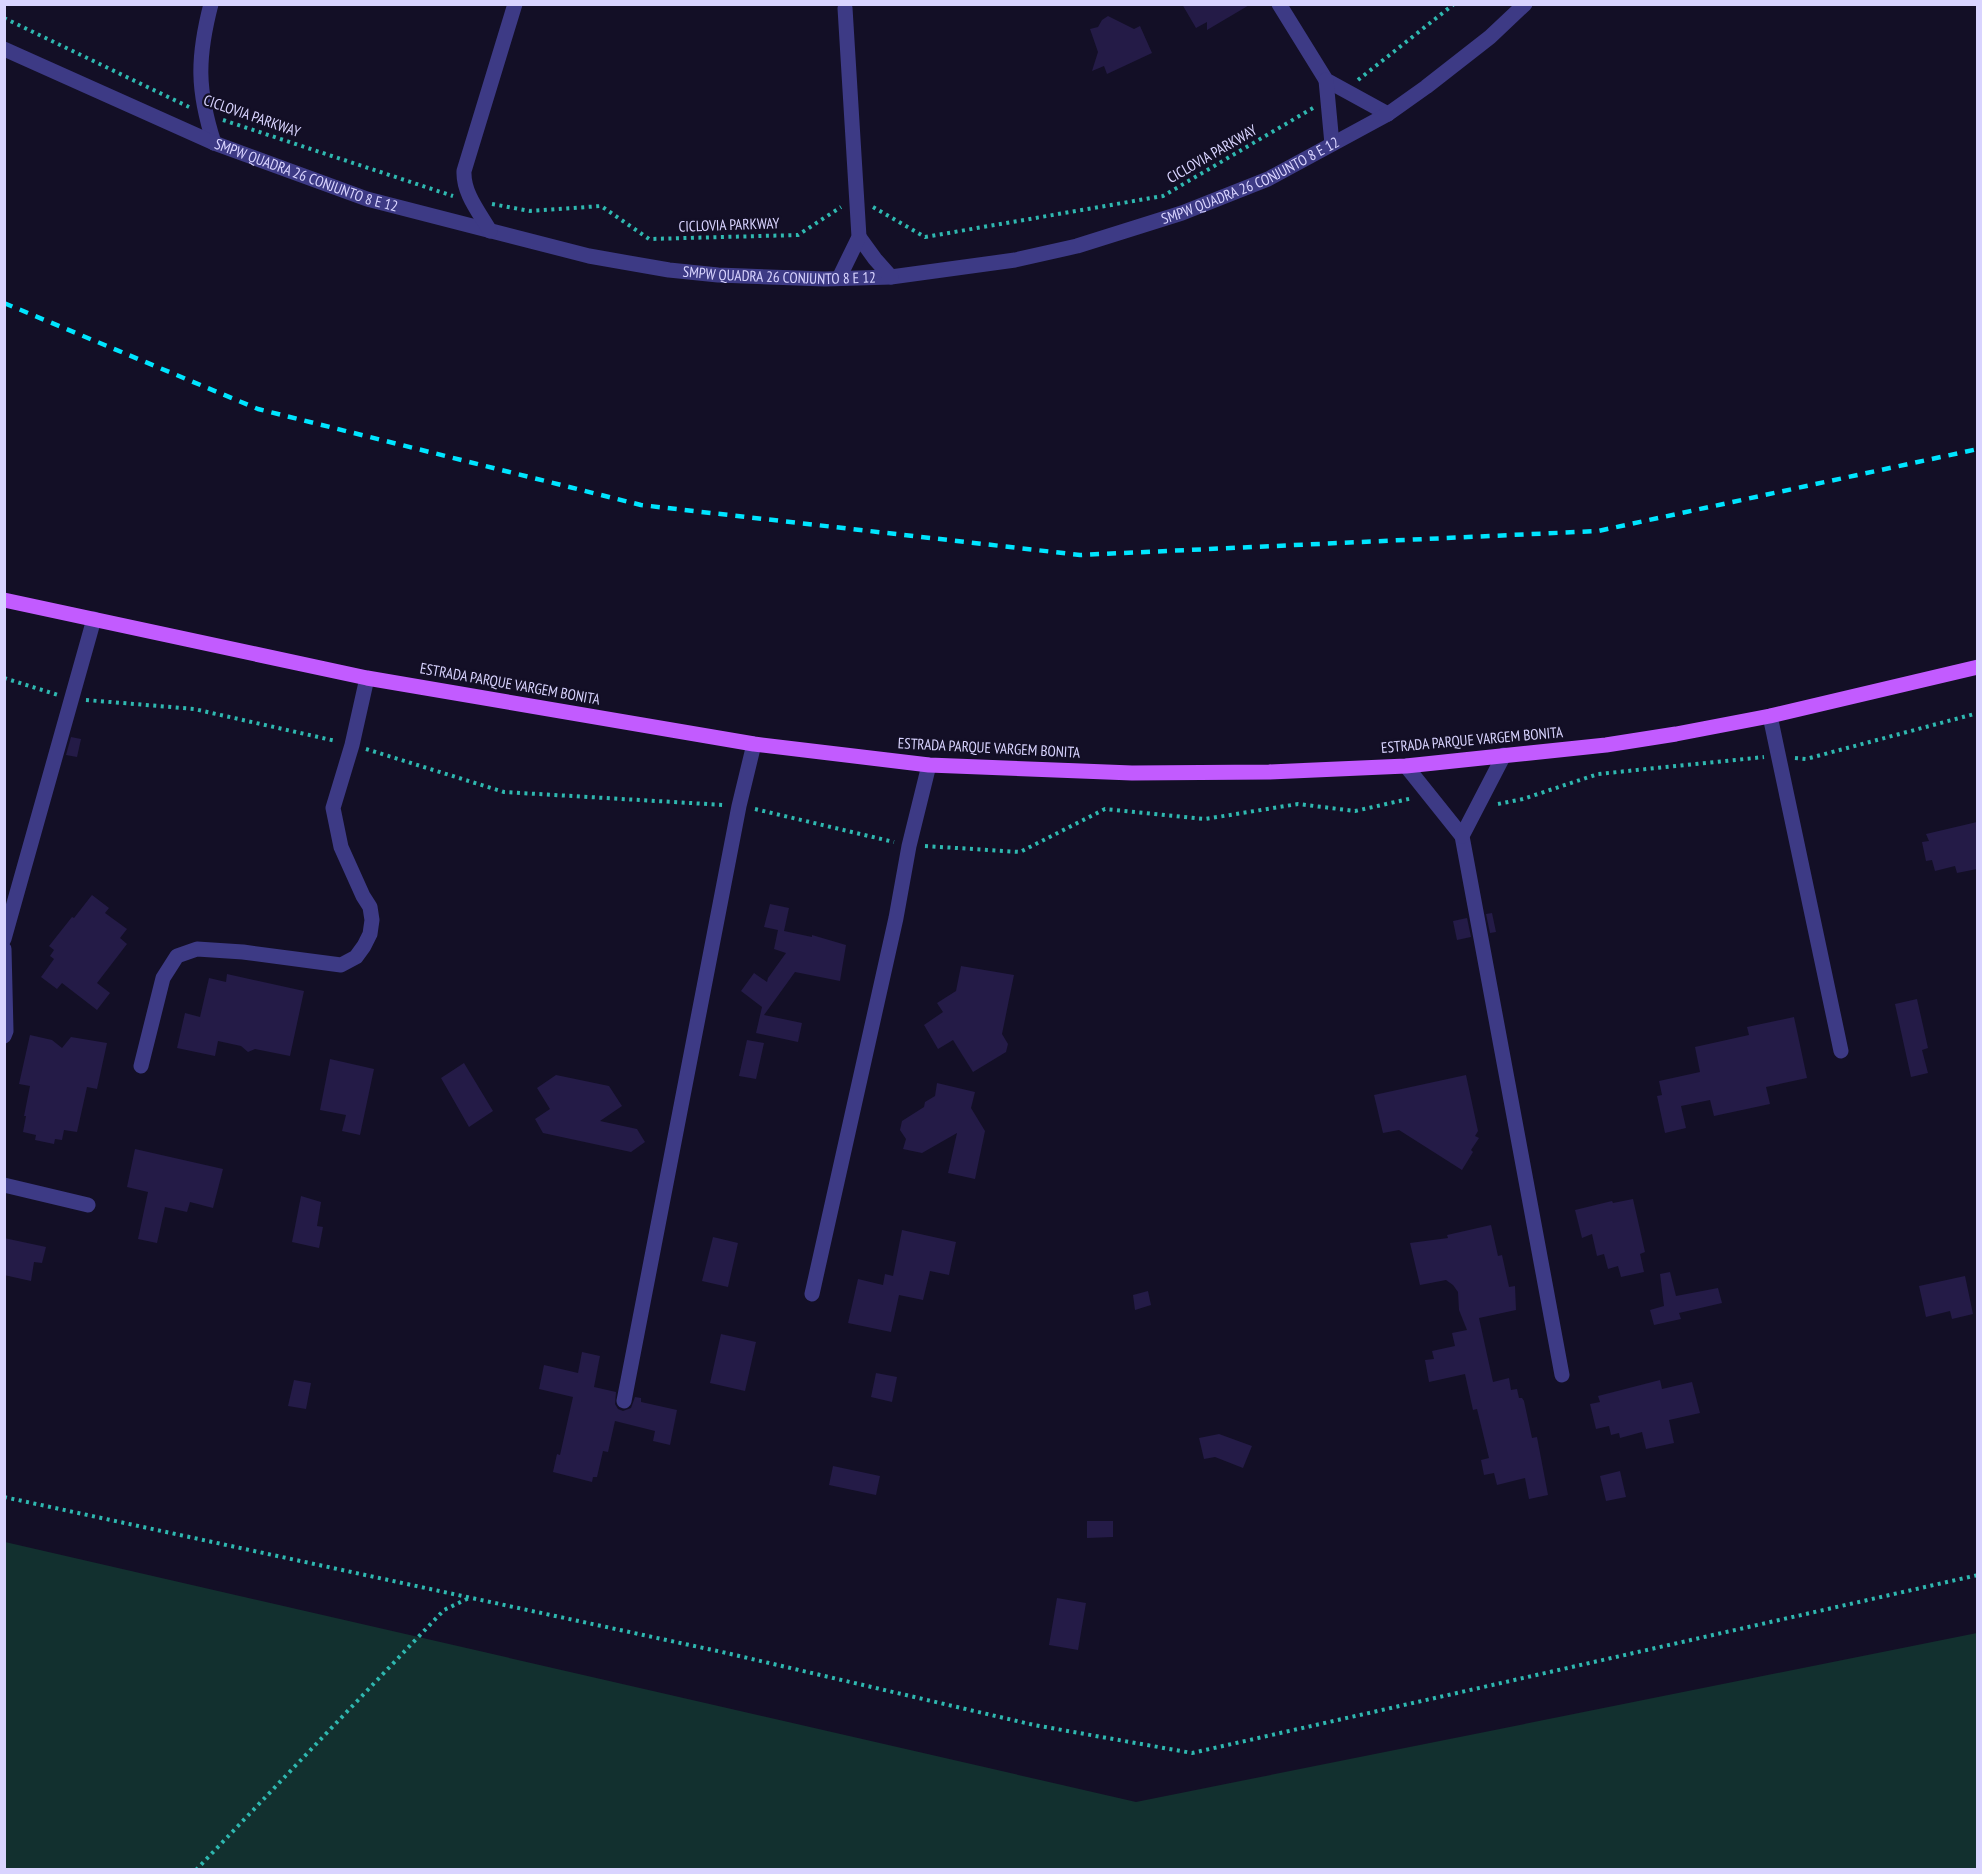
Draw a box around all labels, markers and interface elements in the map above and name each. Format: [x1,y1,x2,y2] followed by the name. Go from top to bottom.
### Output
[201,90,303,141] street label: CICLOVIA PARKWAY
[1163,120,1260,187] street label: CICLOVIA PARKWAY
[1159,132,1342,228] street label: SMPW QUADRA 26 CONJUNTO 8 E 12
[212,134,400,216] street label: SMPW QUADRA 26 CONJUNTO 8 E 12
[678,213,780,236] street label: CICLOVIA PARKWAY
[682,261,876,288] street label: SMPW QUADRA 26 CONJUNTO 8 E 12
[419,658,603,709] street label: ESTRADA PARQUE VARGEM BONITA
[1380,722,1565,757] street label: ESTRADA PARQUE VARGEM BONITA
[897,733,1082,762] street label: ESTRADA PARQUE VARGEM BONITA

